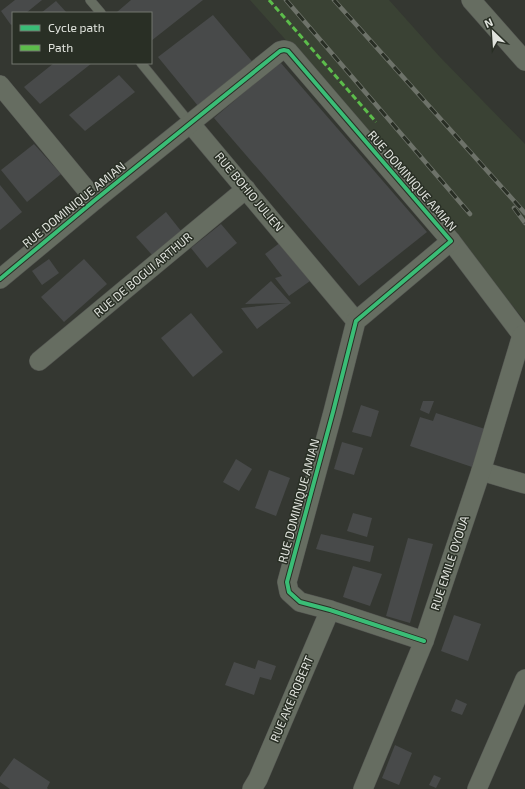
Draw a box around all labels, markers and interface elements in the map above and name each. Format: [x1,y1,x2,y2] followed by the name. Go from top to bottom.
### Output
[12,12,152,64] legend
[473,12,513,52] north arrow
[482,15,495,30] text: N
[48,20,105,34] text: Cycle path
[48,40,73,54] text: Path
[365,127,460,234] street label: RUE DOMINIQUE AMIAN
[213,149,287,234] street label: RUE BOHIO JULIEN
[19,158,128,251] street label: RUE DOMINIQUE AMIAN
[90,229,194,319] street label: RUE DE BOGUI ARTHUR
[275,437,322,565] street label: RUE DOMINIQUE AMIAN
[427,513,471,612] street label: RUE EMILE OYOUA
[267,653,316,744] street label: RUE AKE ROBERT

